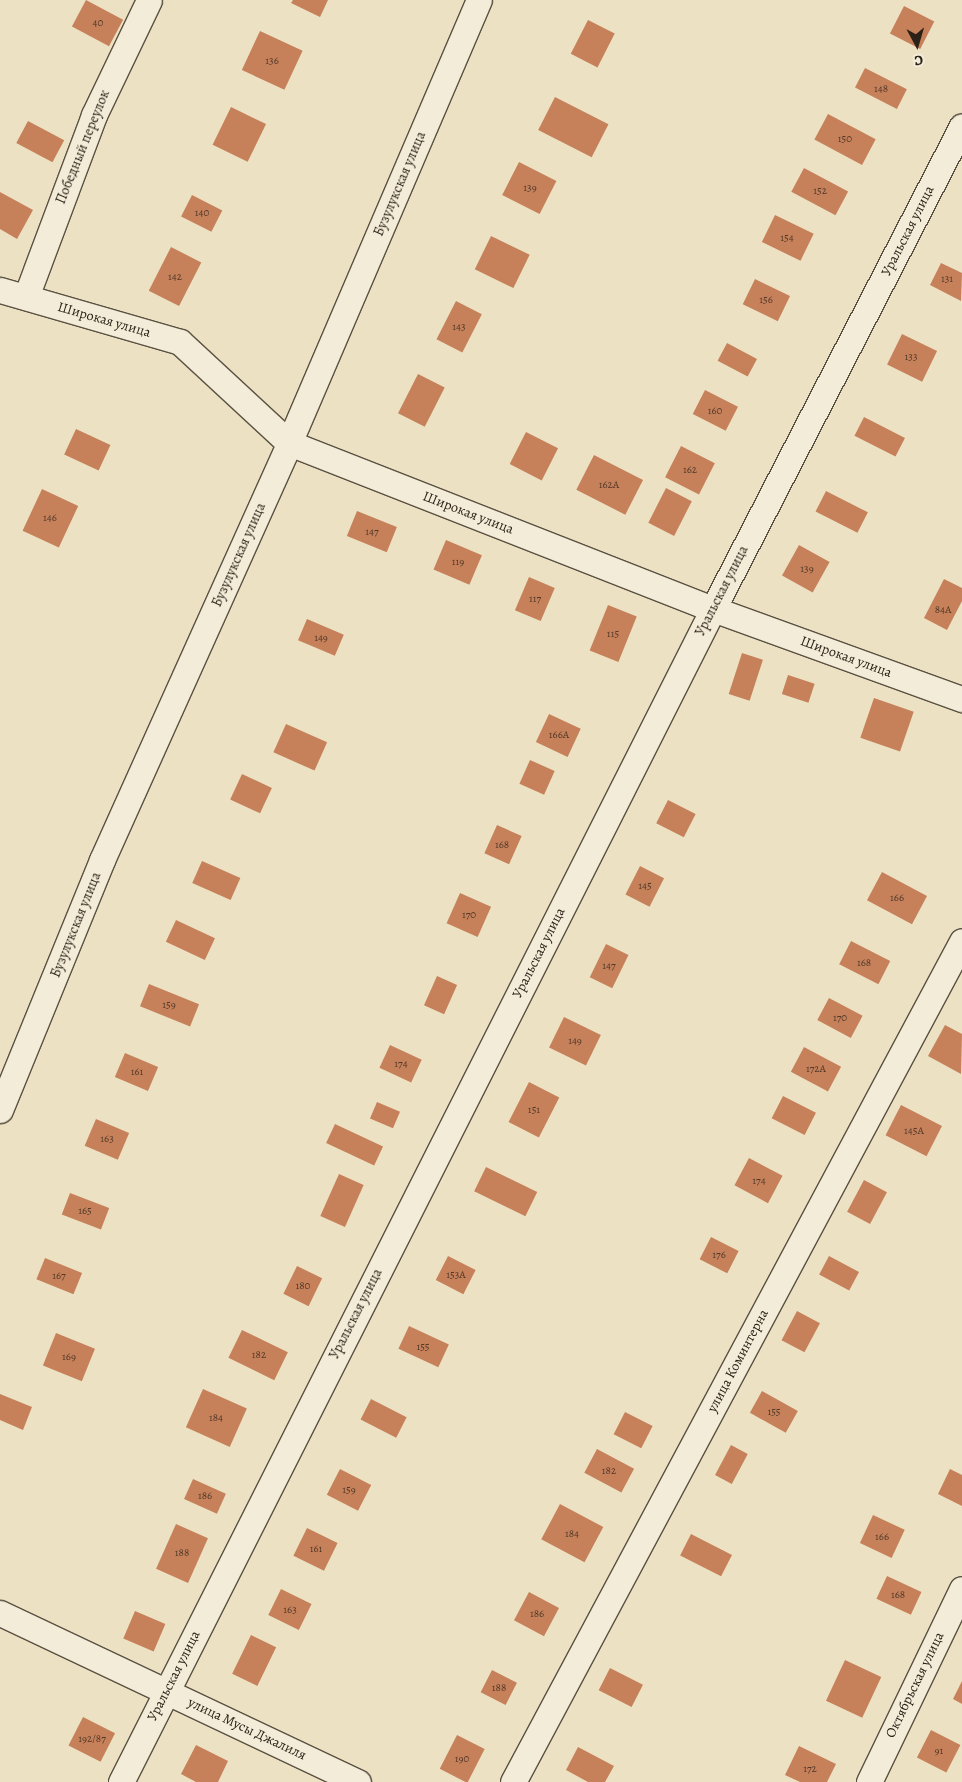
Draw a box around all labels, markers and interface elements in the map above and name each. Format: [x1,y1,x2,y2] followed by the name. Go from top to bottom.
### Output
[93,16,103,30] house number: 40
[892,20,942,70] north arrow
[913,51,924,70] text: С
[265,54,279,68] house number: 136
[874,82,888,96] house number: 148
[52,88,114,206] street label: Победный переулок
[370,129,430,239] street label: Бузулукская улица
[838,132,852,146] house number: 150
[523,181,537,195] house number: 139
[878,183,938,279] street label: Уральская улица
[813,184,827,198] house number: 152
[195,206,209,220] house number: 140
[780,231,794,245] house number: 154
[168,270,182,284] house number: 142
[941,272,953,286] house number: 131
[759,293,773,307] house number: 156
[55,299,153,341] street label: Широкая улица
[452,320,466,334] house number: 143
[905,350,917,364] house number: 133
[708,404,722,418] house number: 160
[683,463,697,477] house number: 162
[599,478,619,492] house number: 162А
[420,488,516,538] street label: Широкая улица
[209,500,269,610] street label: Бузулукская улица
[43,511,57,525] house number: 146
[365,525,379,539] house number: 147
[692,543,752,639] street label: Уральская улица
[452,555,464,569] house number: 119
[800,562,814,576] house number: 139
[529,592,541,606] house number: 117
[935,603,951,617] house number: 84А
[607,627,619,641] house number: 115
[314,631,328,645] house number: 149
[798,633,894,681] street label: Широкая улица
[549,728,569,742] house number: 166А
[495,838,509,852] house number: 168
[47,870,105,980] street label: Бузулукская улица
[638,879,652,893] house number: 145
[890,891,904,905] house number: 166
[509,905,569,1001] street label: Уральская улица
[462,908,476,922] house number: 170
[857,956,871,970] house number: 168
[602,959,616,973] house number: 147
[162,998,176,1012] house number: 159
[833,1011,847,1025] house number: 170
[568,1034,582,1048] house number: 149
[394,1057,408,1071] house number: 174
[806,1062,826,1076] house number: 172А
[131,1065,143,1079] house number: 161
[528,1103,540,1117] house number: 151
[904,1124,924,1138] house number: 145А
[100,1132,114,1146] house number: 163
[752,1174,766,1188] house number: 174
[78,1204,92,1218] house number: 165
[712,1248,726,1262] house number: 176
[326,1266,386,1362] street label: Уральская улица
[446,1268,466,1282] house number: 153А
[52,1269,66,1283] house number: 167
[296,1279,310,1293] house number: 180
[704,1307,772,1415] street label: улица Коминтерна
[416,1340,430,1354] house number: 155
[252,1348,266,1362] house number: 182
[62,1350,76,1364] house number: 169
[767,1405,781,1419] house number: 155
[209,1411,223,1425] house number: 184
[602,1464,616,1478] house number: 182
[342,1483,356,1497] house number: 159
[198,1489,212,1503] house number: 186
[565,1527,579,1541] house number: 184
[875,1530,889,1544] house number: 166
[310,1542,322,1556] house number: 161
[175,1546,189,1560] house number: 188
[891,1588,905,1602] house number: 168
[283,1603,297,1617] house number: 163
[530,1607,544,1621] house number: 186
[144,1628,204,1724] street label: Уральская улица
[882,1629,948,1741] street label: Октябрьская улица
[492,1681,506,1695] house number: 188
[185,1694,309,1764] street label: улица Мусы Джалиля
[78,1732,106,1746] house number: 192/87
[935,1744,943,1758] house number: 91
[455,1752,469,1766] house number: 190
[803,1762,817,1776] house number: 172

